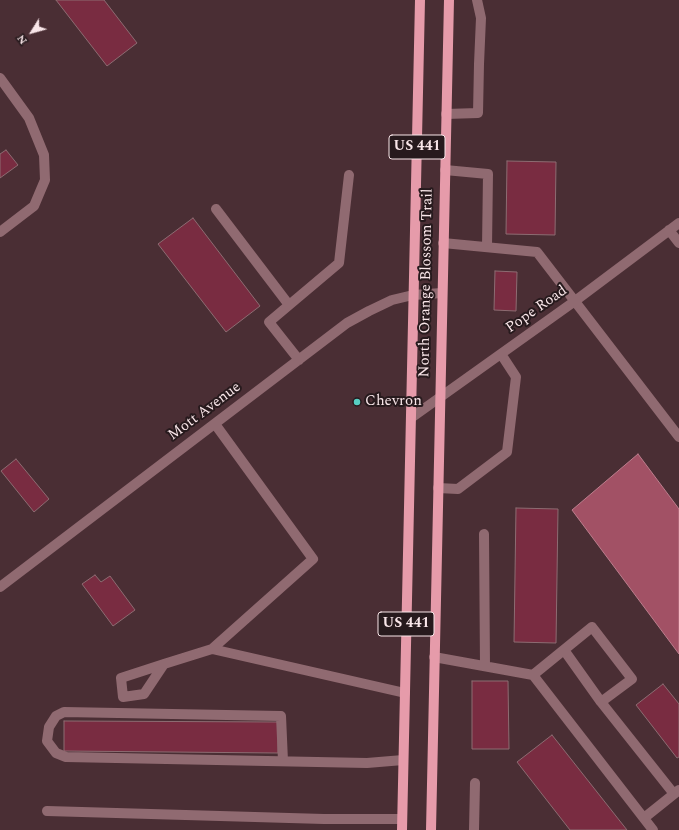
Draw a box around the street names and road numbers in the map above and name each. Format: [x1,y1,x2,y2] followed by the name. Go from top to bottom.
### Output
[389,135,445,159] road number: US 441
[416,188,438,378] street label: North Orange Blossom Trail
[503,282,571,338] street label: Pope Road
[165,379,245,445] street label: Mott Avenue
[378,612,434,636] road number: US 441

